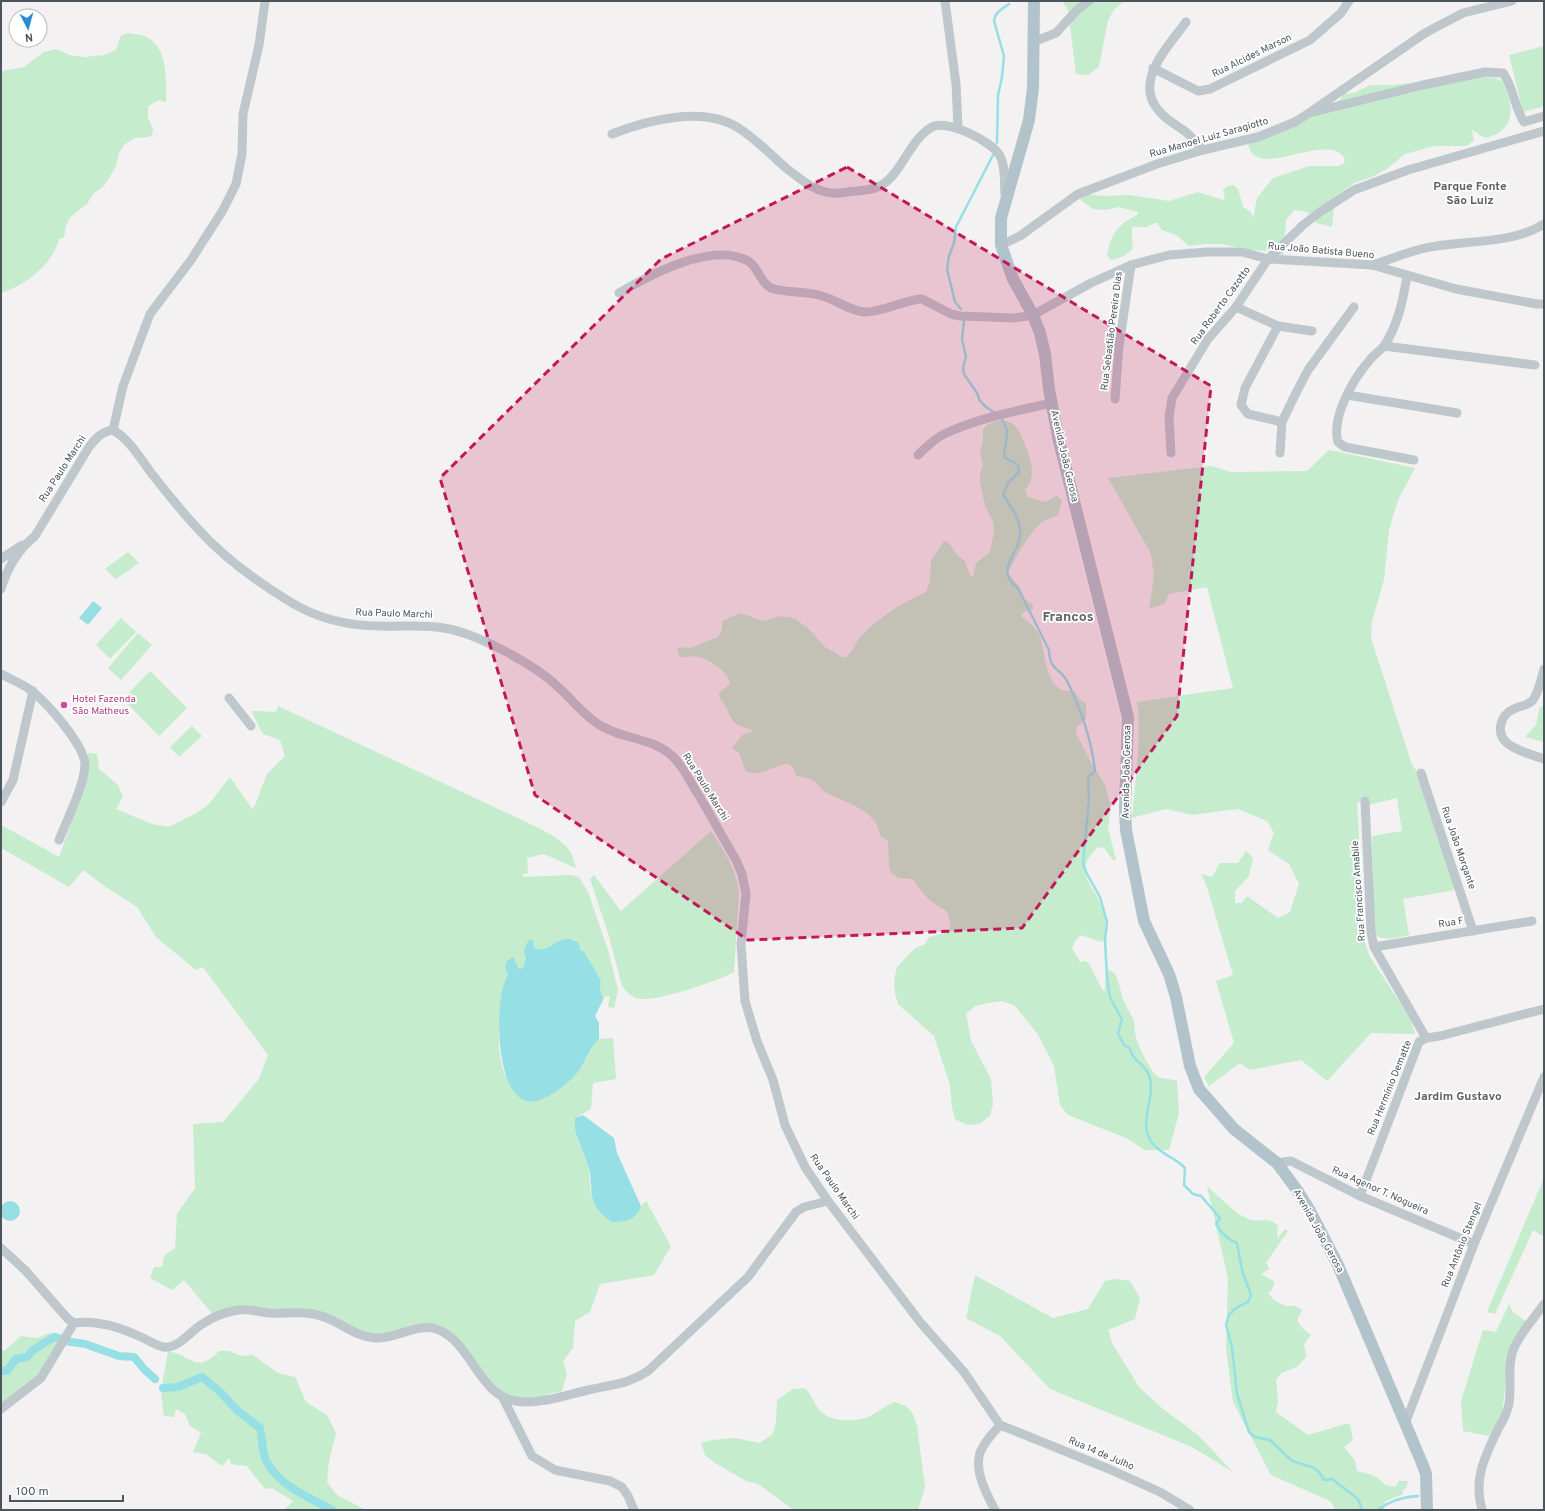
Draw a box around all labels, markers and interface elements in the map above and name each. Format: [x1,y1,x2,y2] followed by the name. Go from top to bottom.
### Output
[8,8,48,48] north arrow
[24,30,34,44] text: N
[1210,31,1294,81] street label: Rua Alcides Marson
[1148,115,1270,161] street label: Rua Manoel Luiz Saragiotto
[1433,179,1507,209] district label: Parque Fonte São Luiz
[1267,240,1375,262] street label: Rua João Batista Bueno
[1188,264,1254,348] street label: Rua Roberto Cazotto
[1098,270,1126,391] street label: Rua Sebastião Pereira Dias
[1047,409,1081,503] street label: Avenida João Gerosa
[36,433,90,505] street label: Rua Paulo Marchi
[355,606,433,622] street label: Rua Paulo Marchi
[1042,609,1094,626] district label: Francos
[72,693,136,718] place label: Hotel Fazenda São Matheus
[59,700,69,710] marker: Hotel Fazenda São Matheus
[1120,725,1134,819] street label: Avenida João Gerosa
[679,751,731,823] street label: Rua Paulo Marchi
[1438,805,1478,891] street label: Rua João Morgante
[1349,840,1369,942] street label: Rua Francisco Amabile
[1437,915,1465,931] street label: Rua F
[1365,1038,1415,1138] street label: Rua Hermínio Dematte
[1414,1089,1502,1105] district label: Jardim Gustavo
[807,1152,861,1222] street label: Rua Paulo Marchi
[1330,1164,1430,1218] street label: Rua Agenor T. Nogueira
[1290,1187,1346,1275] street label: Avenida João Gerosa
[1439,1200,1485,1290] street label: Rua Antônio Stengel
[1066,1434,1136,1474] street label: Rua 14 de Julho
[10,1477,123,1503] scale bar
[16,1484,49,1500] text: 100 m

